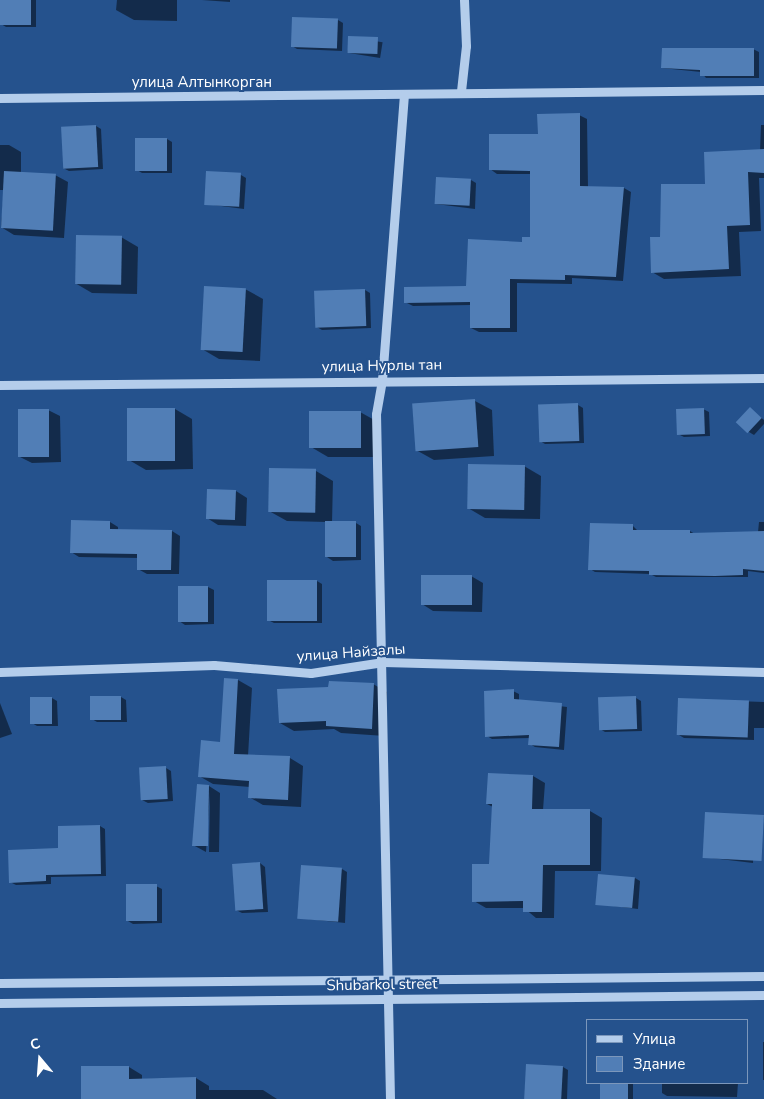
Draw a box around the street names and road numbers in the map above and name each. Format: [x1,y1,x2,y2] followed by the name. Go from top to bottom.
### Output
[132,74,272,92] street label: улица Алтынкорган
[322,356,442,376] street label: улица Нурлы тан
[296,640,406,666] street label: улица Найзалы
[326,975,438,995] street label: Shubarkol street

